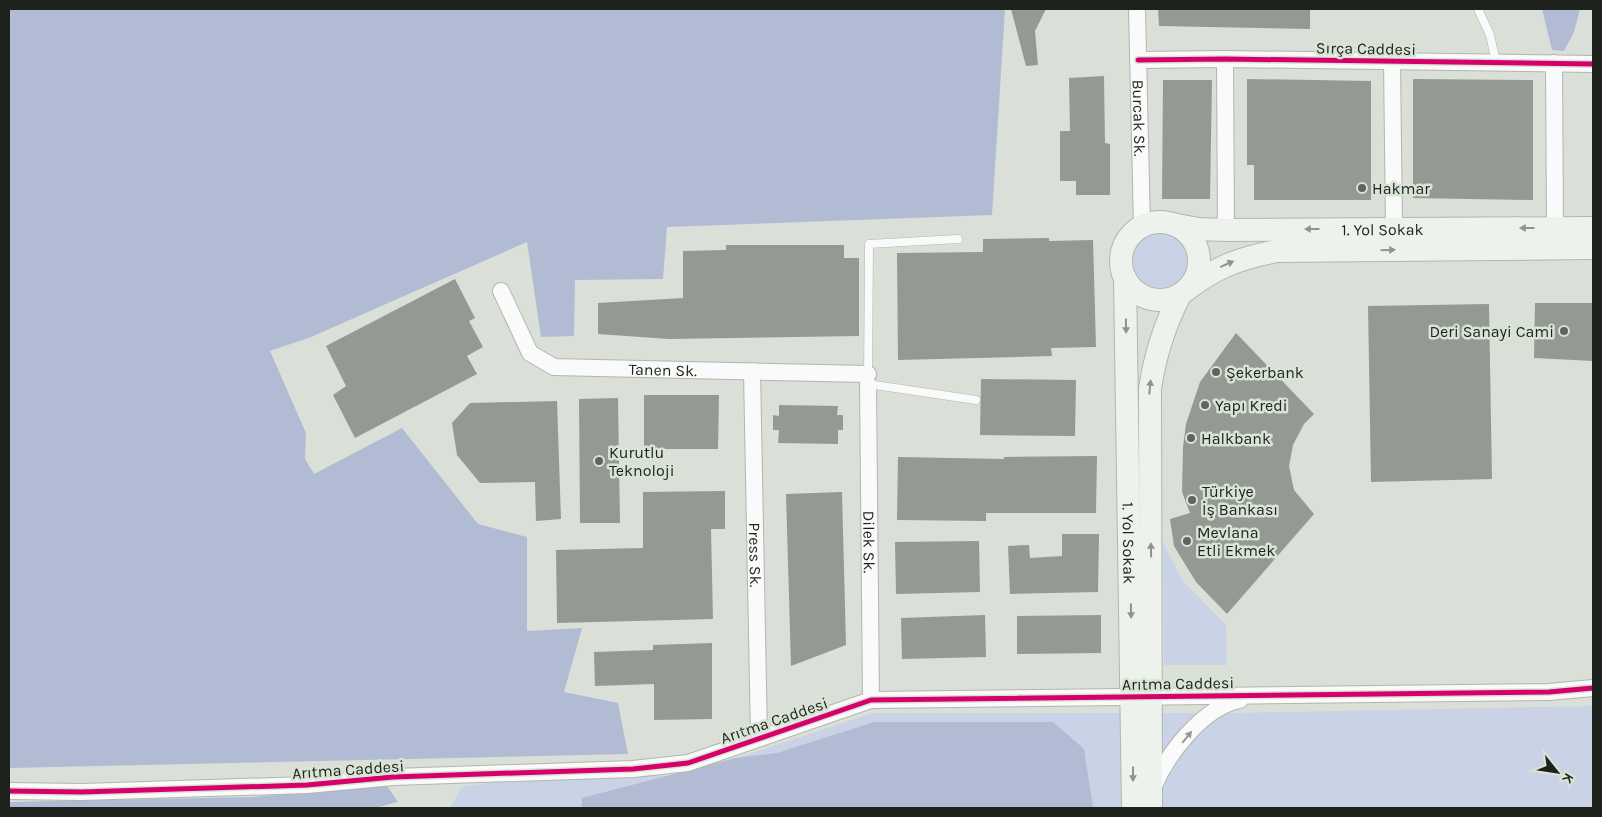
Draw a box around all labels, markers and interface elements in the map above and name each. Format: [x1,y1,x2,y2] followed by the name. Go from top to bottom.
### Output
[1316,38,1416,59] street label: Sırça Caddesi
[1129,79,1149,157] street label: Burcak Sk.
[1372,179,1430,198] place label: Hakmar
[1356,182,1368,194] marker: Hakmar
[1341,220,1424,239] street label: 1. Yol Sokak
[1519,224,1535,232] one-way arrow
[1304,225,1320,233] one-way arrow
[1380,246,1396,254] one-way arrow
[1220,260,1234,268] one-way arrow
[1122,319,1130,335] one-way arrow
[1430,322,1554,341] place label: Deri Sanayi Cami
[1558,325,1570,337] marker: Deri Sanayi Cami
[628,360,697,380] street label: Tanen Sk.
[1226,363,1304,382] place label: Şekerbank
[1210,366,1222,378] marker: Şekerbank
[1146,379,1154,395] one-way arrow
[1215,396,1288,415] place label: Yapı Kredi
[1199,399,1211,411] marker: Yapı Kredi
[1201,429,1271,448] place label: Halkbank
[1185,432,1197,444] marker: Halkbank
[609,443,674,480] place label: Kurutlu Teknoloji
[593,455,605,467] marker: Kurutlu Teknoloji
[1202,482,1278,519] place label: Türkiye İş Bankası
[1186,494,1198,506] marker: Türkiye İş Bankası
[1118,502,1139,584] street label: 1. Yol Sokak
[859,511,879,573] street label: Dilek Sk.
[745,522,765,588] street label: Press Sk.
[1197,523,1275,560] place label: Mevlana Etli Ekmek
[1181,535,1193,547] marker: Mevlana Etli Ekmek
[1147,541,1155,557] one-way arrow
[1127,604,1135,620] one-way arrow
[1122,673,1234,694] street label: Arıtma Caddesi
[718,693,830,748] street label: Arıtma Caddesi
[1181,731,1192,744] one-way arrow
[1532,747,1582,797] north arrow
[291,756,405,783] street label: Arıtma Caddesi
[1129,766,1137,782] one-way arrow
[1558,770,1577,787] text: K

